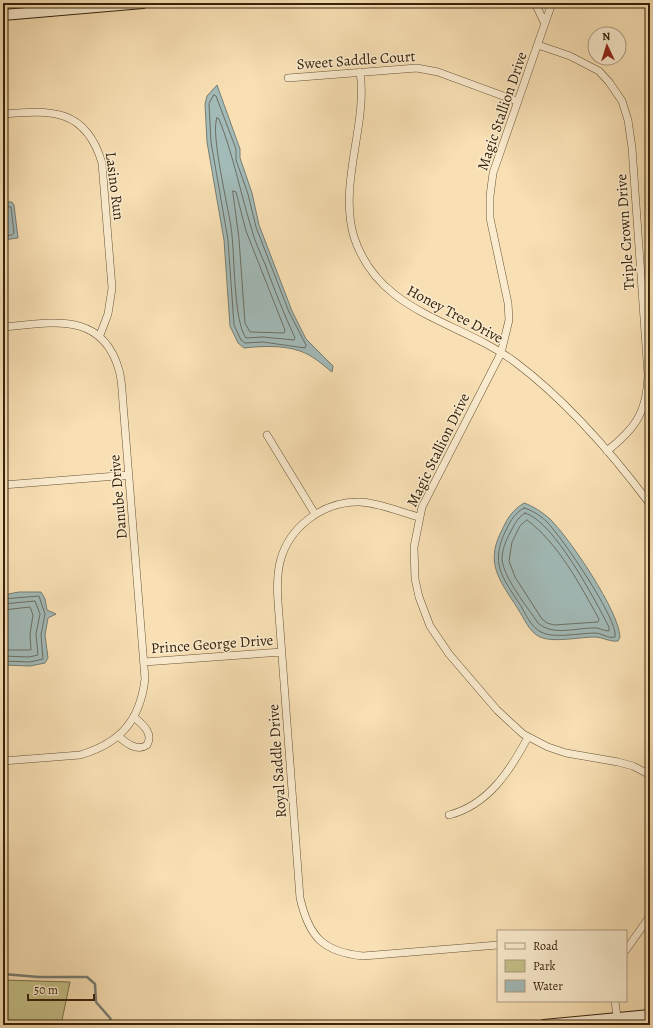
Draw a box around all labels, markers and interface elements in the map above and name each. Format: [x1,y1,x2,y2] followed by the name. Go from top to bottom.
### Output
[587,26,627,66] north arrow
[602,29,611,44] text: N
[296,46,416,74] street label: Sweet Saddle Court
[472,49,532,173] street label: Magic Stallion Drive
[101,151,129,221] street label: Lasino Run
[611,173,639,291] street label: Triple Crown Drive
[403,280,507,348] street label: Honey Tree Drive
[402,389,474,510] street label: Magic Stallion Drive
[104,454,132,540] street label: Danube Drive
[150,630,274,658] street label: Prince George Drive
[263,703,291,818] street label: Royal Saddle Drive
[497,930,627,1002] legend
[533,938,559,954] text: Road
[533,958,556,974] text: Park
[28,976,94,1002] scale bar
[532,978,563,994] text: Water
[34,982,58,998] text: 50 m

